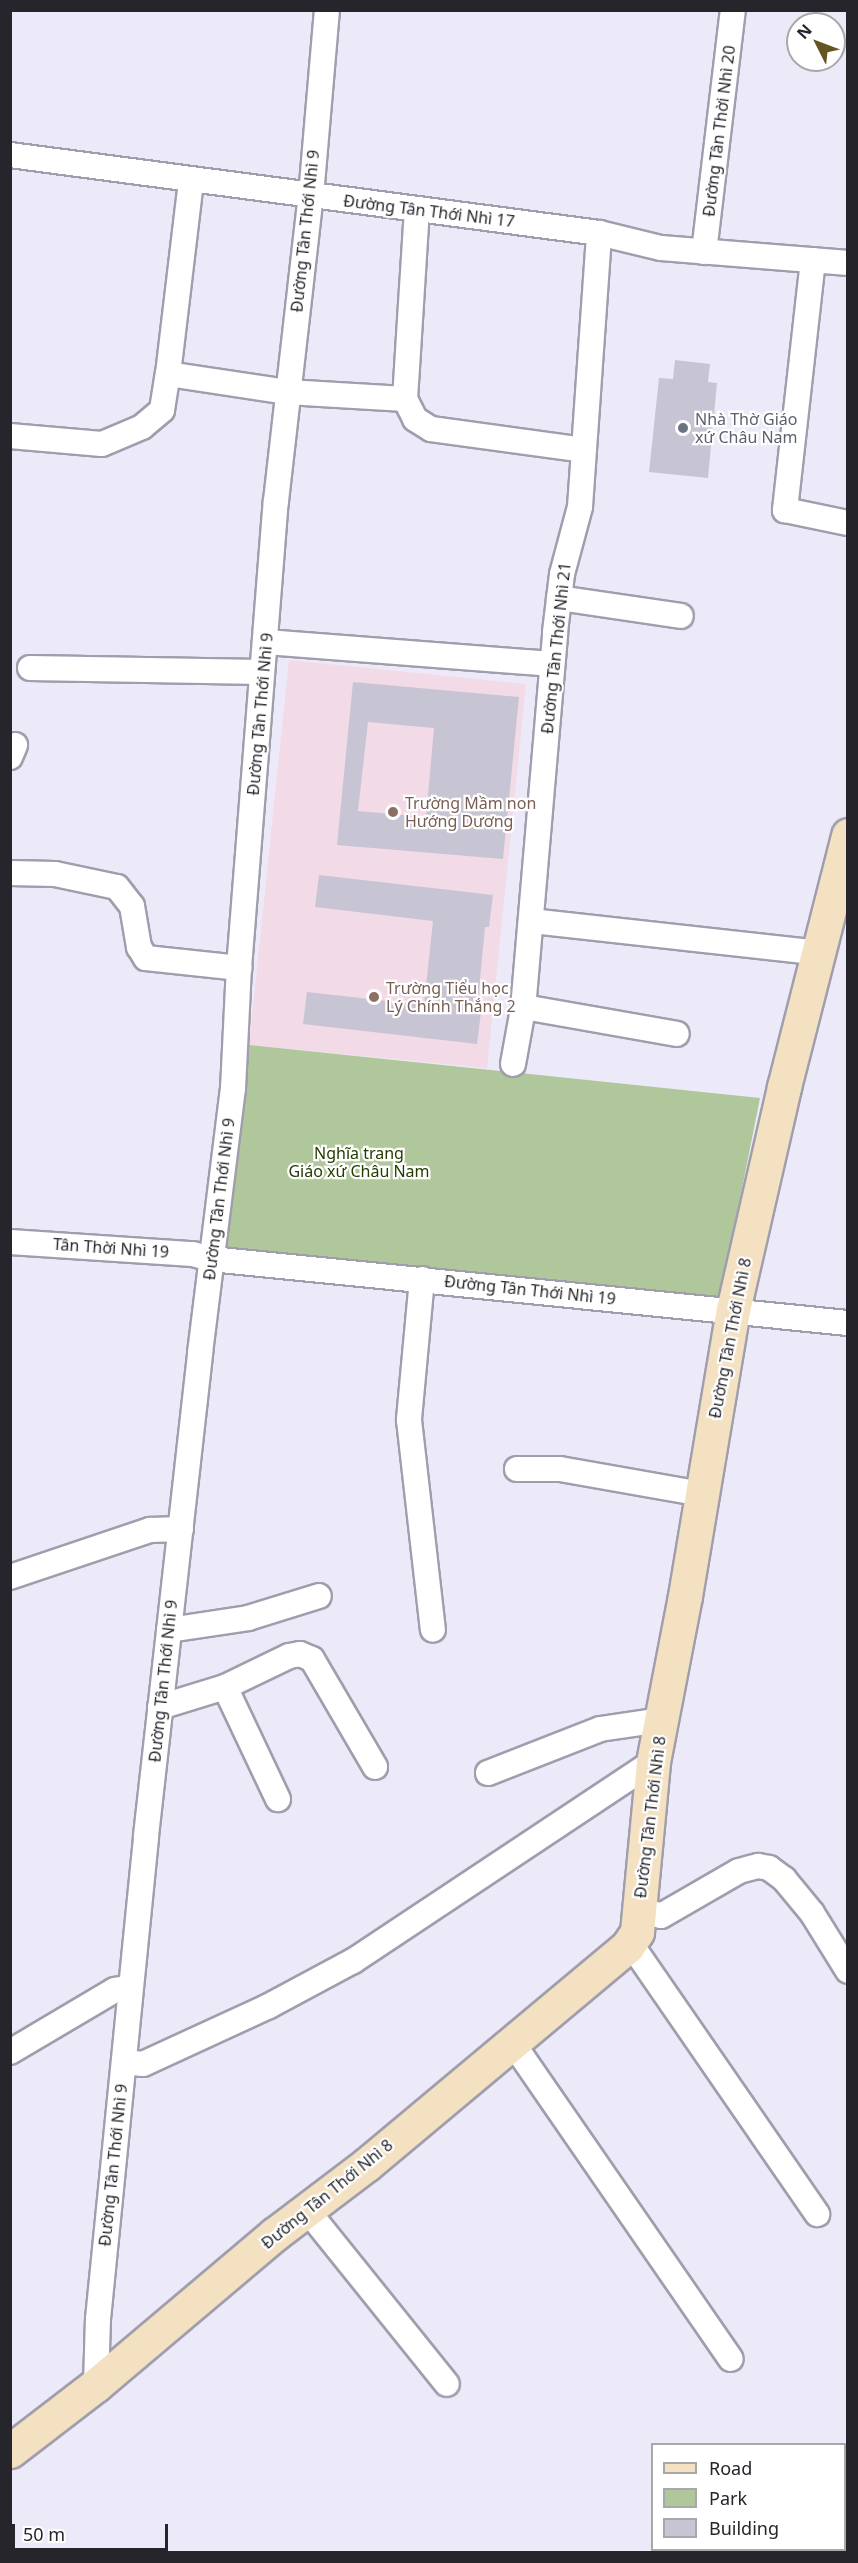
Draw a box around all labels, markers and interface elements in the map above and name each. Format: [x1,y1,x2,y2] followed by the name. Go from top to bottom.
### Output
[786,12,846,72] north arrow
[792,19,817,43] text: N
[699,44,739,218] street label: Đường Tân Thời Nhì 20
[287,149,323,313] street label: Đường Tân Thới Nhì 9
[342,191,516,231] street label: Đường Tân Thới Nhì 17
[695,409,798,447] place label: Nhà Thờ Giáo xứ Châu Nam
[676,421,690,435] marker: Nhà Thờ Giáo xứ Châu Nam
[537,561,575,735] street label: Đường Tân Thới Nhì 21
[243,632,277,796] street label: Đường Tân Thới Nhì 9
[405,793,536,831] place label: Trường Mầm non Hướng Dương
[386,805,400,819] marker: Trường Mầm non Hướng Dương
[386,978,516,1016] place label: Trường Tiểu học Lý Chính Thắng 2
[367,990,381,1004] marker: Trường Tiểu học Lý Chính Thắng 2
[200,1117,238,1281] street label: Đường Tân Thới Nhì 9
[288,1143,430,1181] park label: Nghĩa trang Giáo xứ Châu Nam
[52,1234,170,1262] street label: Tân Thời Nhì 19
[705,1256,755,1420] street label: Đường Tân Thới Nhì 8
[443,1271,617,1309] street label: Đường Tân Thới Nhì 19
[145,1599,181,1763] street label: Đường Tân Thới Nhì 9
[631,1735,669,1899] street label: Đường Tân Thới Nhì 8
[95,2083,131,2247] street label: Đường Tân Thới Nhì 9
[258,2135,396,2253] street label: Đường Tân Thới Nhì 8
[651,2443,846,2551] legend
[709,2456,752,2480] text: Road
[709,2486,747,2510] text: Park
[15,2512,171,2550] scale bar
[709,2516,779,2540] text: Building
[23,2522,65,2546] text: 50 m

